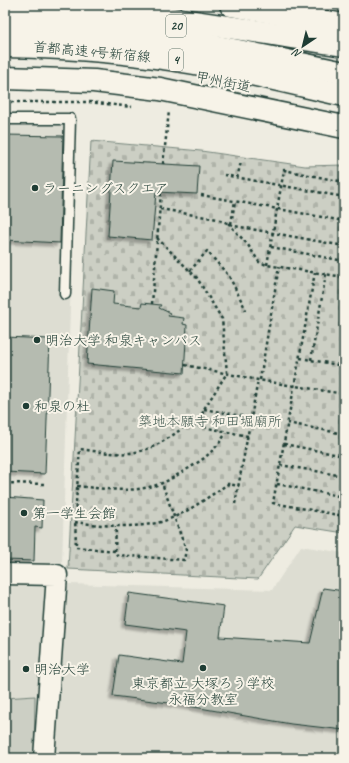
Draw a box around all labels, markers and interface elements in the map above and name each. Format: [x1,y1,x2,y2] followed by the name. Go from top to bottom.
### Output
[166,15,186,37] road number: 20
[283,26,323,66] north arrow
[32,38,152,66] street label: 首都高速4号新宿線
[289,45,304,62] text: N
[169,49,183,71] road number: 4
[194,68,252,96] street label: 甲州街道
[43,180,168,197] place label: ラーニングスクエア
[30,183,40,193] marker: ラーニングスクエア
[45,332,202,349] place label: 明治大学 和泉キャンパス
[32,335,42,345] marker: 明治大学 和泉キャンパス
[34,398,90,415] place label: 和泉の杜
[21,401,31,411] marker: 和泉の杜
[138,413,282,430] park label: 築地本願寺 和田堀廟所
[32,505,116,522] place label: 第一学生会館
[19,508,29,518] marker: 第一学生会館
[34,661,90,678] place label: 明治大学
[198,663,208,673] marker: 東京都立 大塚ろう学校 永福分教室
[21,664,31,674] marker: 明治大学
[131,675,275,708] place label: 東京都立 大塚ろう学校 永福分教室

